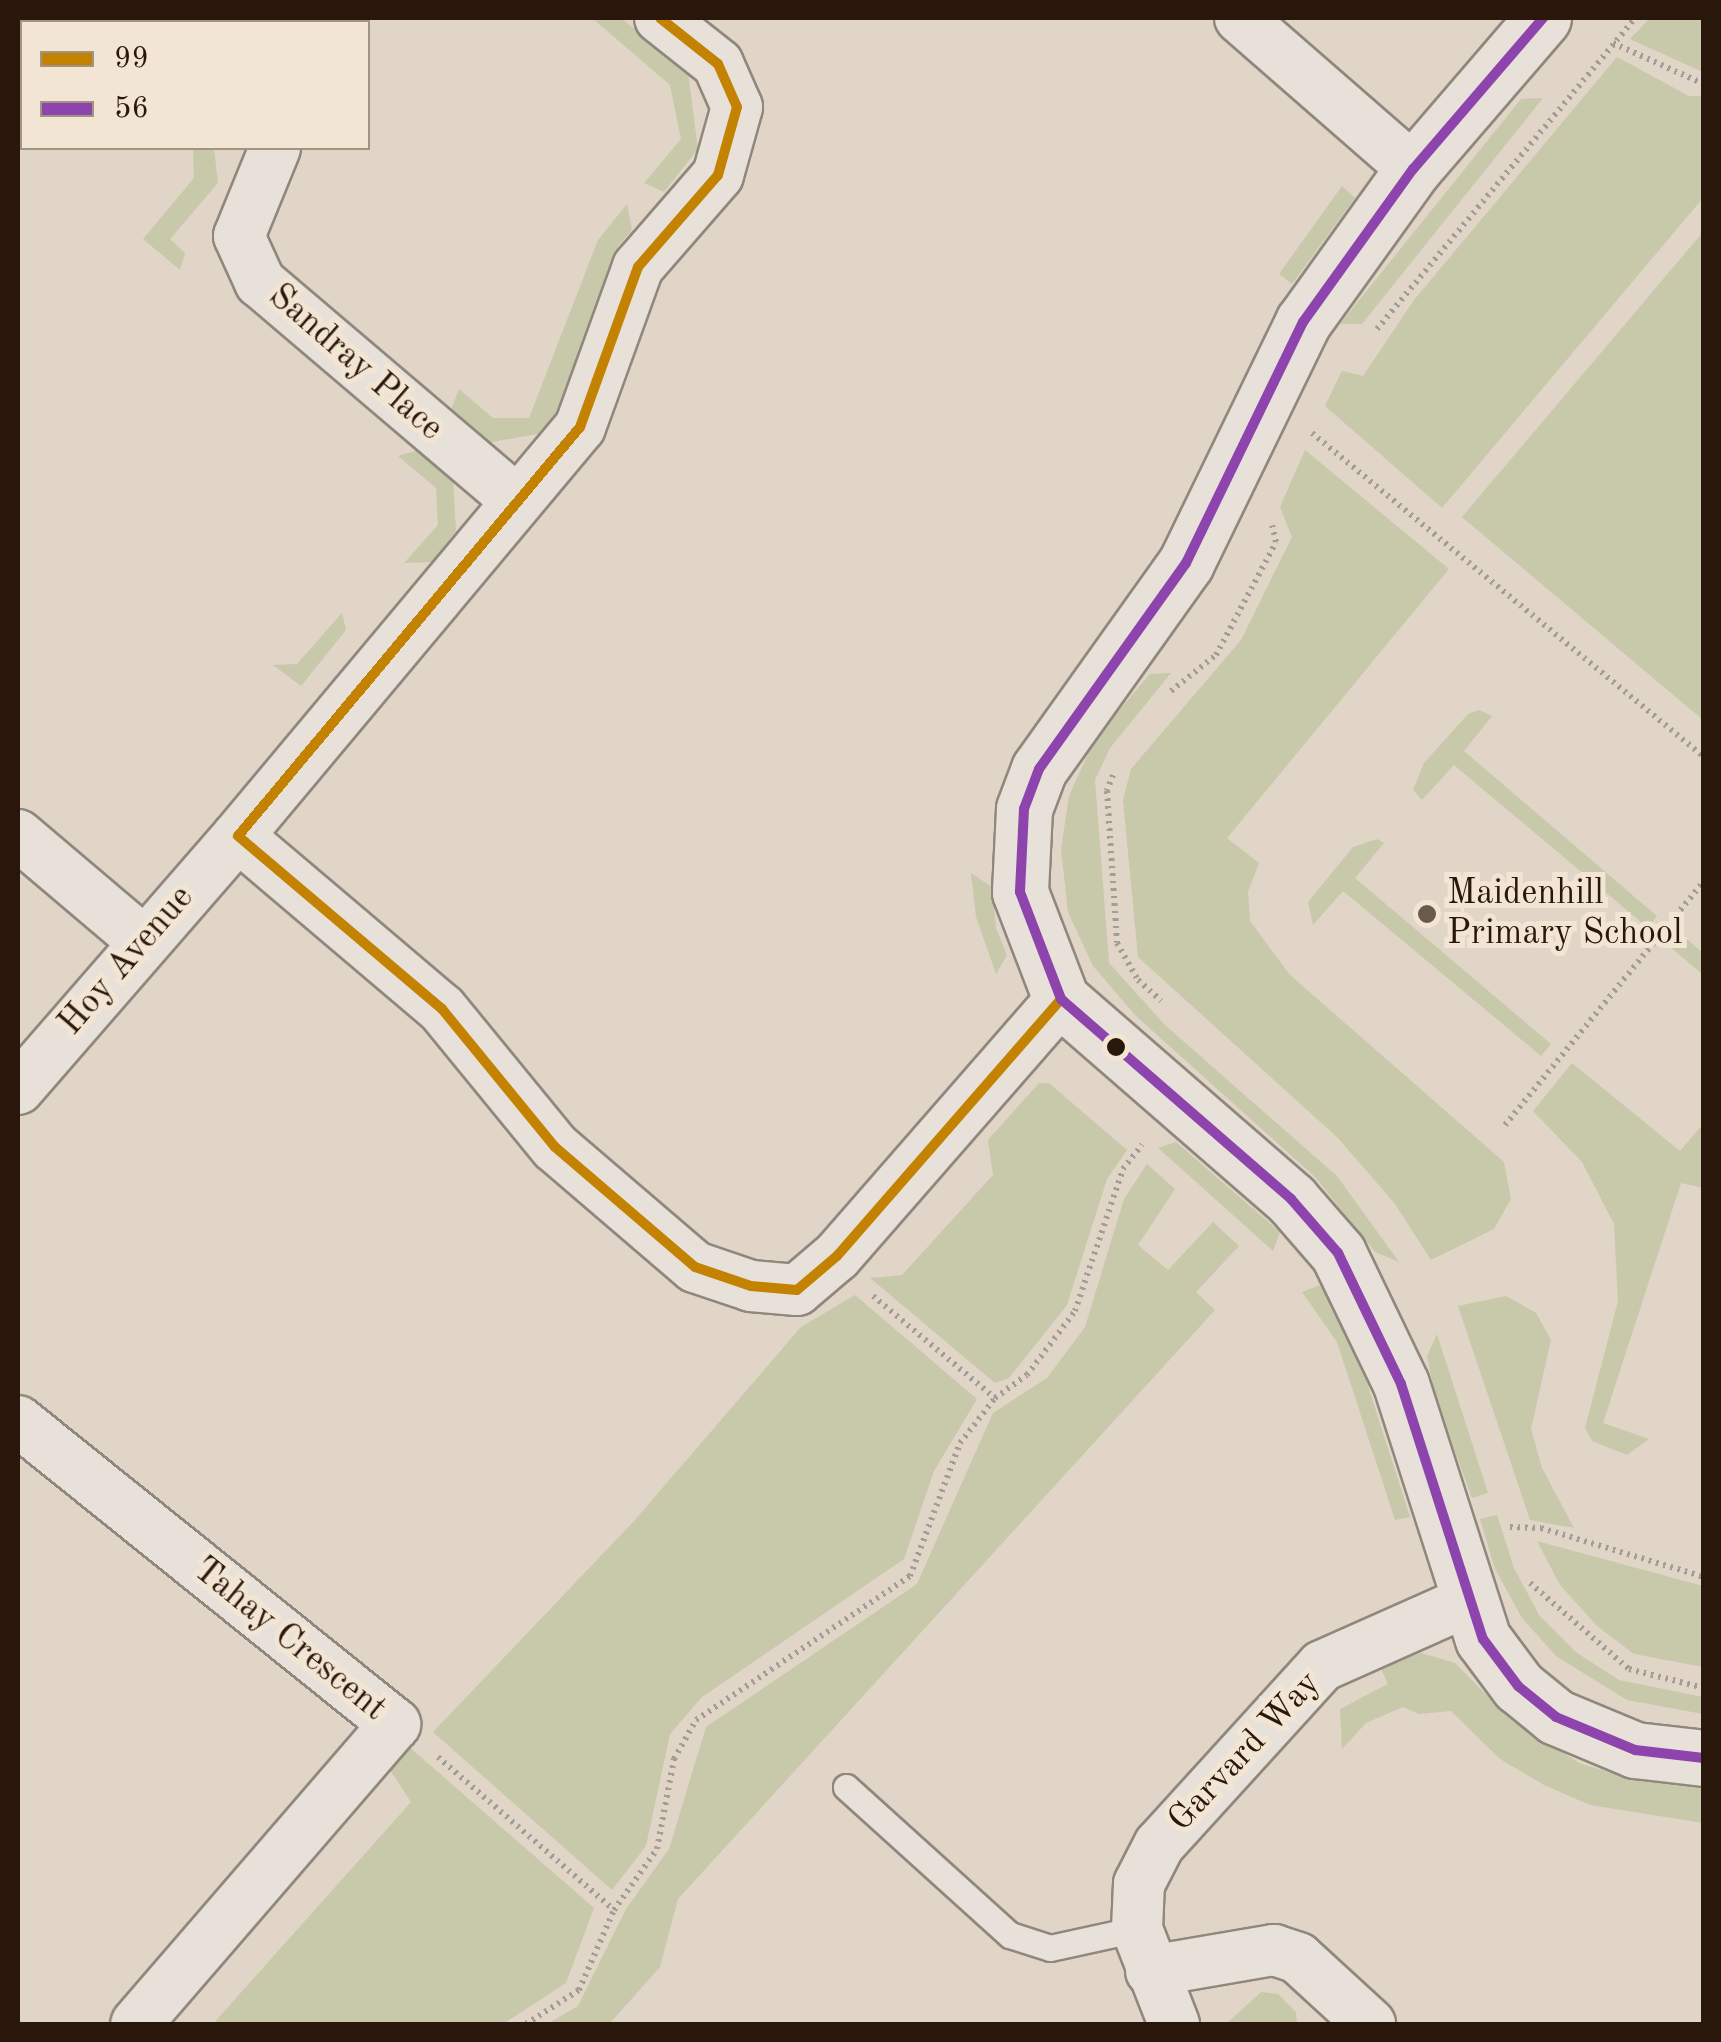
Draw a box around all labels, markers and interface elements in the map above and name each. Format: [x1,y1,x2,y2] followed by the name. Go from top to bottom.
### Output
[20,20,370,150] legend
[114,44,149,74] text: 99
[114,94,149,124] text: 56
[259,276,451,450] street label: Sandray Place
[1447,873,1683,955] place label: Maidenhill Primary School
[51,878,203,1044] street label: Hoy Avenue
[1416,903,1438,925] marker: Maidenhill Primary School
[1106,1037,1126,1057] unlabelled marker
[184,1549,394,1731] street label: Tahay Crescent
[1160,1663,1330,1841] street label: Garvard Way

